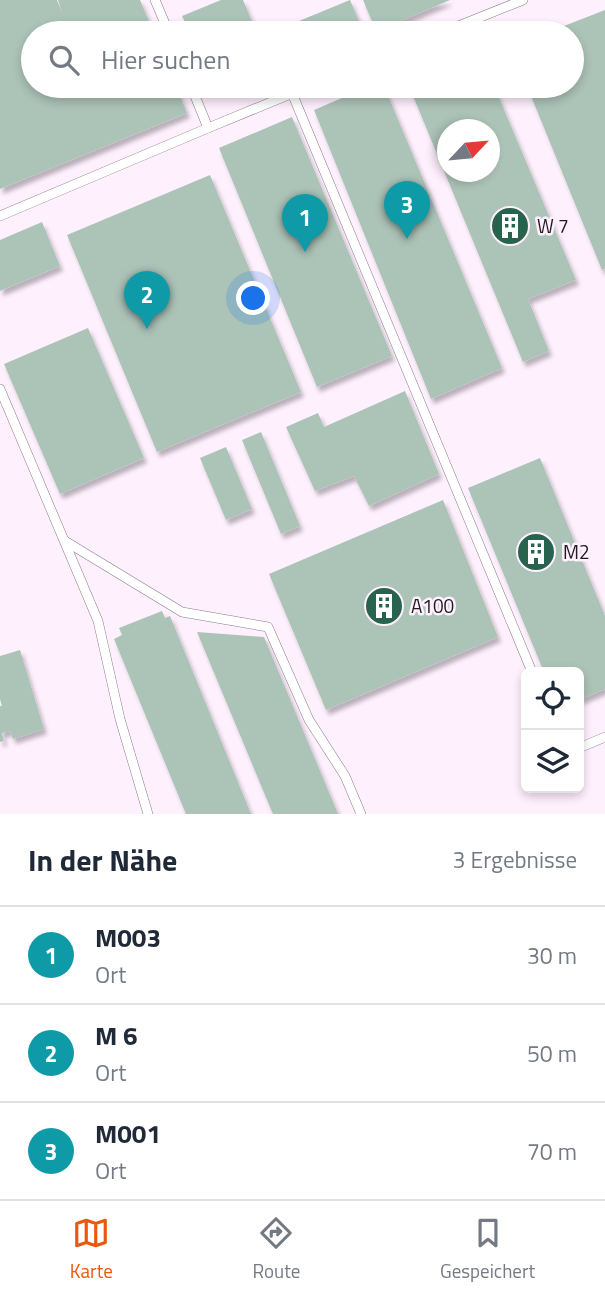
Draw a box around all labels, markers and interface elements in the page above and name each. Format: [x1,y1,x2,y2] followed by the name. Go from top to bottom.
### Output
[21,21,584,98] search box
[101,40,230,79] text: Hier suchen
[45,41,83,79] icon: search
[437,119,500,182] north arrow
[384,181,430,239] pin: 3
[282,194,328,252] pin: 1
[489,205,531,247] building icon: W 7
[537,211,569,240] place label: W 7
[124,271,170,329] pin: 2
[236,281,270,315] your location
[515,531,557,573] building icon: M2
[563,537,590,566] place label: M2
[363,585,405,627] building icon: A100
[411,591,454,620] place label: A100
[521,667,584,793] map controls
[521,667,584,730] button: locate
[521,730,584,793] button: layers
[28,837,177,883] text: In der Nähe
[453,842,577,877] text: 3 Ergebnisse
[95,918,161,957] text: M003
[45,938,57,973] text: 1
[527,938,577,973] text: 30 m
[95,957,126,992] text: Ort
[95,1016,138,1055] text: M 6
[45,1036,57,1071] text: 2
[527,1036,577,1071] text: 50 m
[95,1055,126,1090] text: Ort
[95,1114,161,1153] text: M001
[45,1134,57,1169] text: 3
[527,1134,577,1169] text: 70 m
[95,1153,126,1188] text: Ort
[70,1214,113,1285] tab: Karte
[252,1214,300,1285] tab: Route
[440,1214,535,1285] tab: Gespeichert

